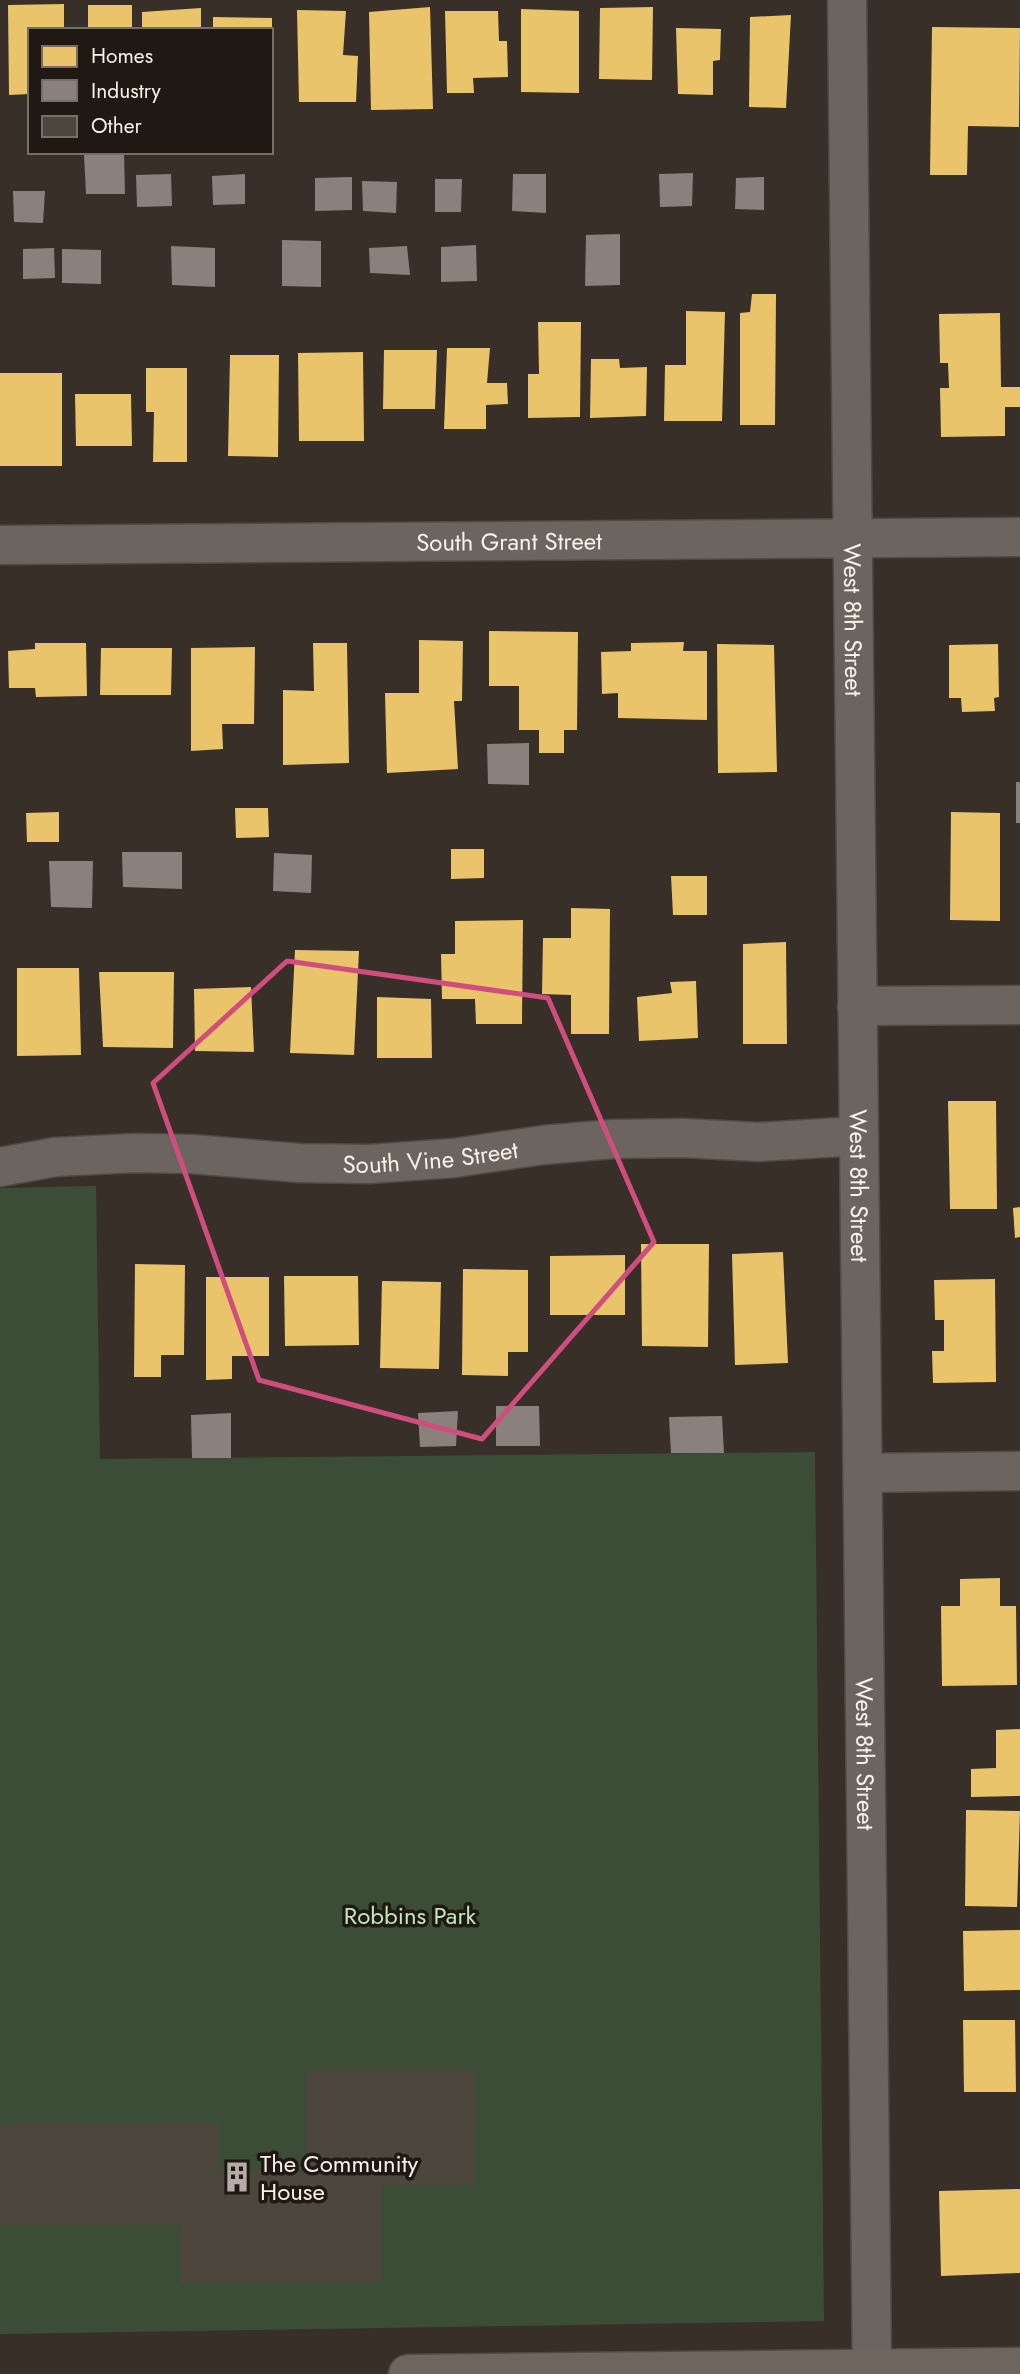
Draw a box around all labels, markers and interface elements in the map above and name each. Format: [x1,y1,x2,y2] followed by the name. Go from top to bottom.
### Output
[28,28,273,154] legend
[91,41,153,71] text: Homes
[91,76,162,106] text: Industry
[91,111,142,141] text: Other
[416,523,602,559] street label: South Grant Street
[835,543,872,697] street label: West 8th Street
[841,1109,878,1263] street label: West 8th Street
[342,1131,521,1181] street label: South Vine Street
[847,1677,884,1831] street label: West 8th Street
[344,1898,477,1933] park label: Robbins Park
[260,2146,419,2209] place label: The Community House
[220,2160,254,2194] building icon: The Community House

